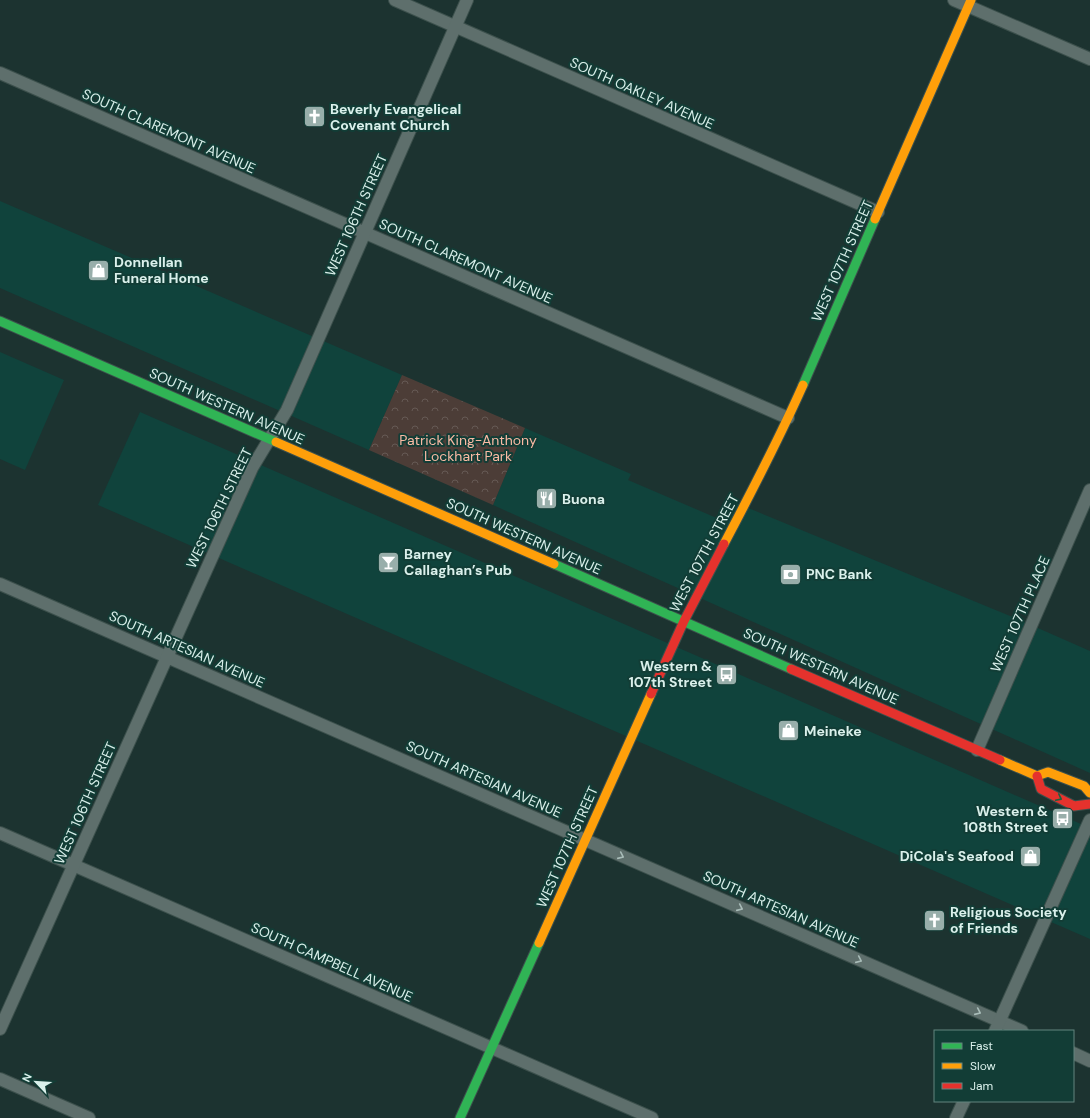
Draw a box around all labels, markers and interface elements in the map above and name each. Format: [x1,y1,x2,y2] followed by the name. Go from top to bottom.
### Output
[567,53,717,133] street label: SOUTH OAKLEY AVENUE
[79,85,259,177] street label: SOUTH CLAREMONT AVENUE
[330,100,461,134] place label: Beverly Evangelical Covenant Church
[301,104,327,130] church icon: Beverly Evangelical Covenant Church
[321,151,391,279] street label: WEST 106TH STREET
[807,197,877,324] street label: WEST 107TH STREET
[376,215,556,307] street label: SOUTH CLAREMONT AVENUE
[114,253,209,287] place label: Donnellan Funeral Home
[86,257,112,283] shop icon: Donnellan Funeral Home
[147,364,307,448] street label: SOUTH WESTERN AVENUE
[399,431,537,465] park label: Patrick King-Anthony Lockhart Park
[182,445,256,571] street label: WEST 106TH STREET
[533,486,559,512] restaurant icon: Buona
[562,490,605,508] place label: Buona
[665,491,743,615] street label: WEST 107TH STREET
[444,494,604,578] street label: SOUTH WESTERN AVENUE
[404,545,512,579] place label: Barney Callaghan’s Pub
[376,549,402,575] bar icon: Barney Callaghan’s Pub
[986,553,1054,675] street label: WEST 107TH PLACE
[778,561,804,587] bank icon: PNC Bank
[806,565,872,583] place label: PNC Bank
[106,606,268,692] street label: SOUTH ARTESIAN AVENUE
[741,624,901,708] street label: SOUTH WESTERN AVENUE
[629,657,712,691] place label: Western & 107th Street
[714,661,740,687] bus stop icon: Western & 107th Street
[776,718,802,744] shop icon: Meineke
[804,722,862,740] place label: Meineke
[403,736,565,822] street label: SOUTH ARTESIAN AVENUE
[50,739,120,867] street label: WEST 106TH STREET
[532,783,602,910] street label: WEST 107TH STREET
[1054,793,1062,801] one-way arrow
[963,802,1048,836] place label: Western & 108th Street
[1050,806,1076,832] bus stop icon: Western & 108th Street
[1017,843,1043,869] shop icon: DiCola's Seafood
[900,847,1014,865] place label: DiCola's Seafood
[617,851,624,859] one-way arrow
[700,866,862,952] street label: SOUTH ARTESIAN AVENUE
[736,903,744,911] one-way arrow
[950,903,1067,937] place label: Religious Society of Friends
[922,907,948,933] church icon: Religious Society of Friends
[248,918,416,1006] street label: SOUTH CAMPBELL AVENUE
[855,955,863,963] one-way arrow
[974,1007,982,1015] one-way arrow
[934,1030,1074,1102] legend
[970,1038,993,1054] text: Fast
[970,1058,996,1074] text: Slow
[16,1062,56,1102] north arrow
[19,1071,35,1084] text: N
[970,1078,993,1094] text: Jam

